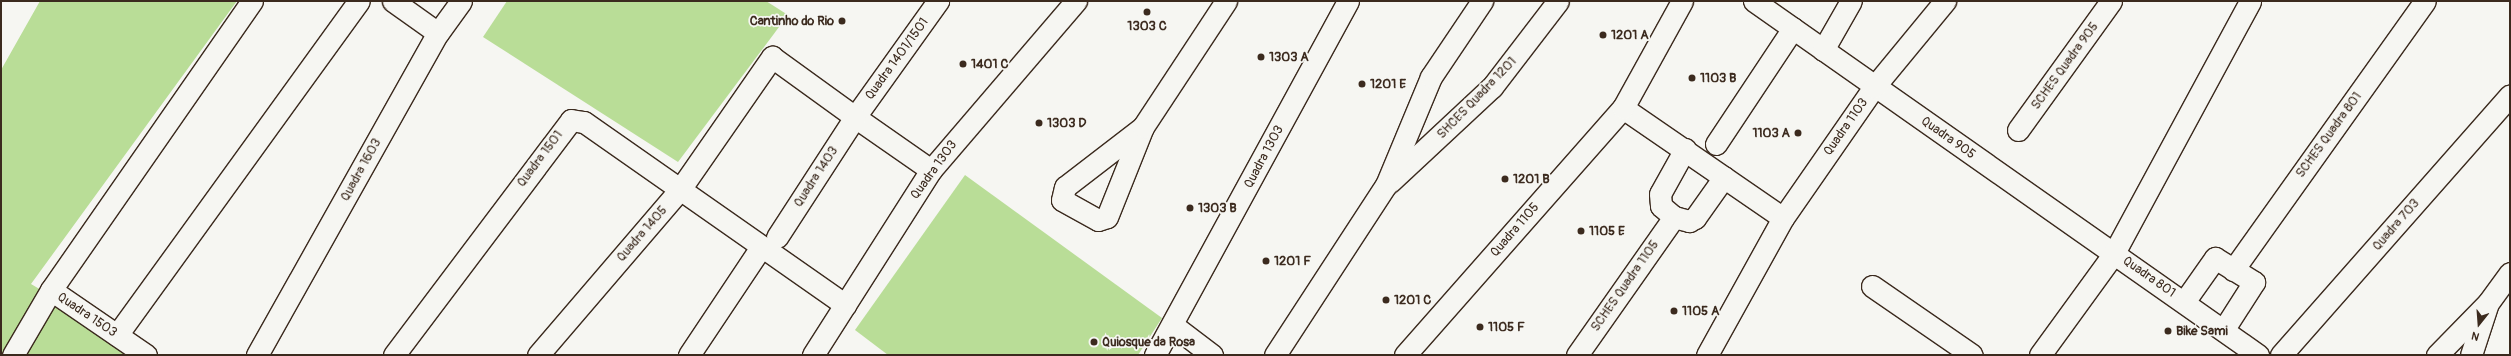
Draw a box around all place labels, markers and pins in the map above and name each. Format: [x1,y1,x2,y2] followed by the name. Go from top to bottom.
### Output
[1142,7,1152,17] marker: 1303 C
[750,13,834,29] place label: Cantinho do Rio
[837,16,847,26] marker: Cantinho do Rio
[1127,18,1167,34] place label: 1303 C
[1611,27,1649,43] place label: 1201 A
[1598,30,1608,40] marker: 1201 A
[1269,49,1309,65] place label: 1303 A
[1256,52,1266,62] marker: 1303 A
[971,56,1008,72] place label: 1401 C
[958,59,968,69] marker: 1401 C
[1700,70,1736,86] place label: 1103 B
[1687,73,1697,83] marker: 1103 B
[1370,76,1406,92] place label: 1201 E
[1357,79,1367,89] marker: 1201 E
[1047,115,1086,131] place label: 1303 D
[1034,118,1044,128] marker: 1303 D
[1752,125,1790,141] place label: 1103 A
[1793,128,1803,138] marker: 1103 A
[1513,171,1549,187] place label: 1201 B
[1500,174,1510,184] marker: 1201 B
[1198,200,1237,216] place label: 1303 B
[1185,203,1195,213] marker: 1303 B
[1589,223,1625,239] place label: 1105 E
[1576,226,1586,236] marker: 1105 E
[1274,253,1311,269] place label: 1201 F
[1261,256,1271,266] marker: 1201 F
[1394,292,1431,308] place label: 1201 C
[1381,295,1391,305] marker: 1201 C
[1682,303,1719,319] place label: 1105 A
[1669,306,1679,316] marker: 1105 A
[1488,319,1525,335] place label: 1105 F
[1475,322,1485,332] marker: 1105 F
[2176,323,2228,339] place label: Bike Sami
[2163,326,2173,336] marker: Bike Sami
[1102,334,1195,350] place label: Quiosque da Rosa
[1089,337,1099,347] marker: Quiosque da Rosa

